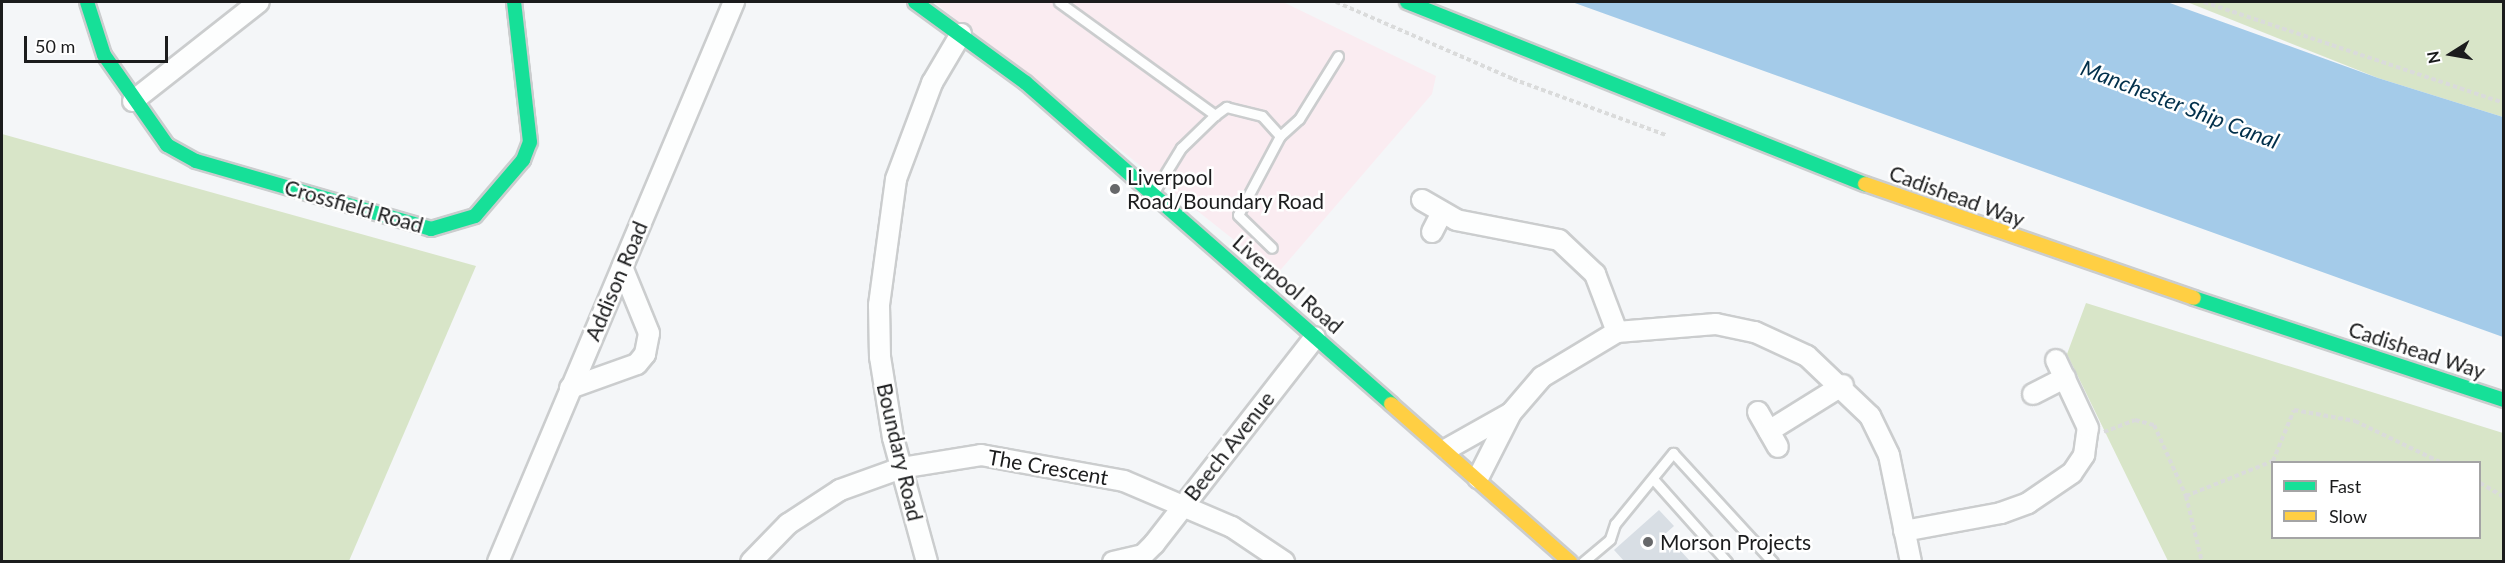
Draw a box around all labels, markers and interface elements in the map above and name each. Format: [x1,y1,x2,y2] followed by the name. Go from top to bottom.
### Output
[27,24,171,62] scale bar
[2421,24,2481,84] north arrow
[35,35,75,57] text: 50 m
[2422,50,2443,65] text: N
[2077,54,2283,154] water label: Manchester Ship Canal
[1886,160,2028,232] street label: Cadishead Way
[1127,164,1324,214] place label: Liverpool Road/Boundary Road
[282,174,426,238] street label: Crossfield Road
[1108,182,1122,196] marker: Liverpool Road/Boundary Road
[580,218,652,344] street label: Addison Road
[1228,229,1348,339] street label: Liverpool Road
[2345,316,2489,384] street label: Cadishead Way
[872,380,928,524] street label: Boundary Road
[1178,386,1280,506] street label: Beech Avenue
[986,444,1110,490] street label: The Crescent
[2271,461,2481,539] legend
[2329,475,2361,497] text: Fast
[2329,505,2367,527] text: Slow
[1660,529,1811,555] place label: Morson Projects
[1641,535,1655,549] marker: Morson Projects

